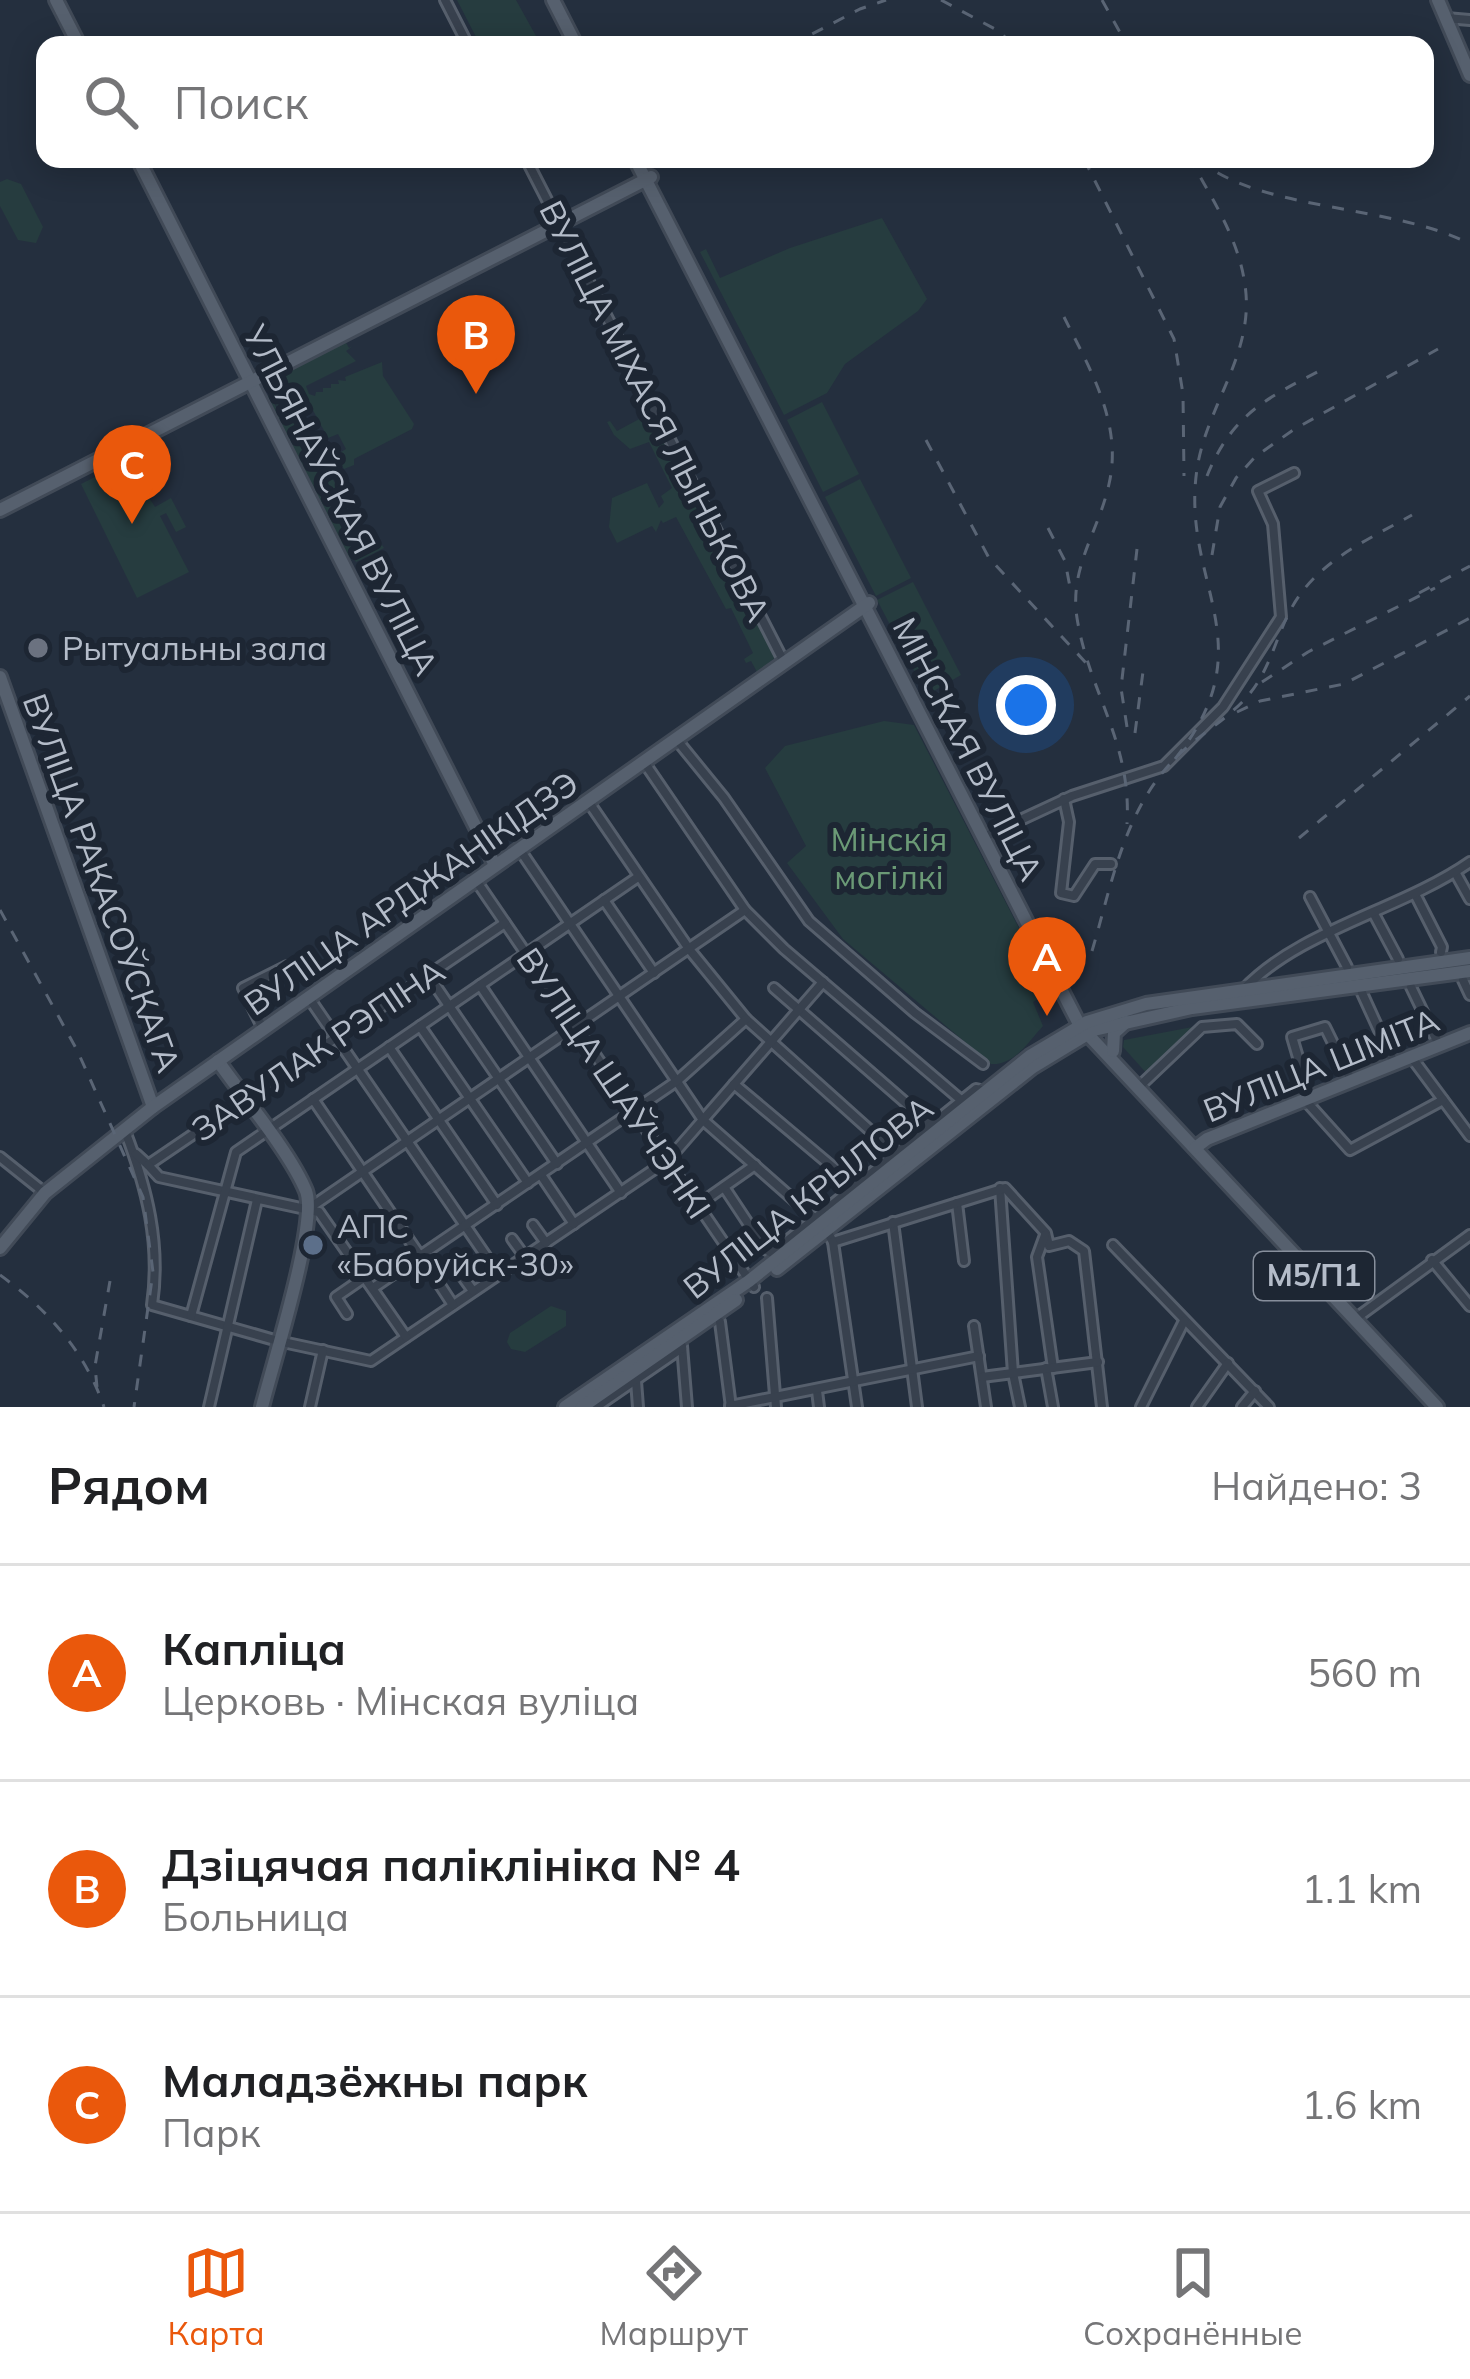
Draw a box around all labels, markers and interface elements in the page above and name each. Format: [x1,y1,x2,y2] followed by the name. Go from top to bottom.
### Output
[36,36,1434,168] search box
[78,69,144,135] icon: search
[174,74,308,130] text: Поиск
[531,194,780,628] street label: ВУЛІЦА МІХАСЯ ЛЫНЬКОВА
[437,295,515,394] pin: B
[235,317,448,682] street label: УЛЬЯНАЎСКАЯ ВУЛІЦА
[93,425,171,524] pin: C
[885,611,1052,887] street label: МІНСКАЯ ВУЛІЦА
[62,627,327,668] place label: Рытуальны зала
[25,635,51,661] marker: Рытуальны зала
[996,675,1056,735] your location
[15,688,190,1078] street label: ВУЛІЦА РАКАСОЎСКАГА
[236,762,586,1024] street label: ВУЛІЦА АРДЖАНІКІДЗЭ
[831,818,947,897] park label: Мінскія могілкі
[1008,917,1086,1016] pin: A
[509,940,720,1226] street label: ВУЛІЦА ШАЎЧЭНКІ
[184,950,452,1149] street label: ЗАВУЛАК РЭПІНА
[1197,999,1445,1130] street label: ВУЛІЦА ШМІТА
[675,1086,941,1307] street label: ВУЛІЦА КРЫЛОВА
[337,1205,574,1284] place label: АПС «Бабруйск-30»
[300,1232,326,1258] marker: АПС «Бабруйск-30»
[1254,1252,1374,1300] road number: М5/П1
[48,1453,210,1517] text: Рядом
[1211,1461,1422,1510] text: Найдено: 3
[162,1620,346,1676] text: Капліца
[72,1648,102,1697] text: A
[1307,1648,1422,1697] text: 560 m
[162,1676,639,1725] text: Церковь · Мінская вуліца
[162,1836,740,1892] text: Дзіцячая паліклініка № 4
[74,1864,100,1913] text: B
[1302,1864,1422,1913] text: 1.1 km
[162,1892,349,1941] text: Больница
[162,2052,587,2108] text: Маладзёжны парк
[74,2080,100,2129] text: C
[1302,2080,1422,2129] text: 1.6 km
[162,2108,260,2157] text: Парк
[167,2240,265,2353] tab: Карта
[600,2240,748,2353] tab: Маршрут
[1083,2240,1303,2353] tab: Сохранённые

